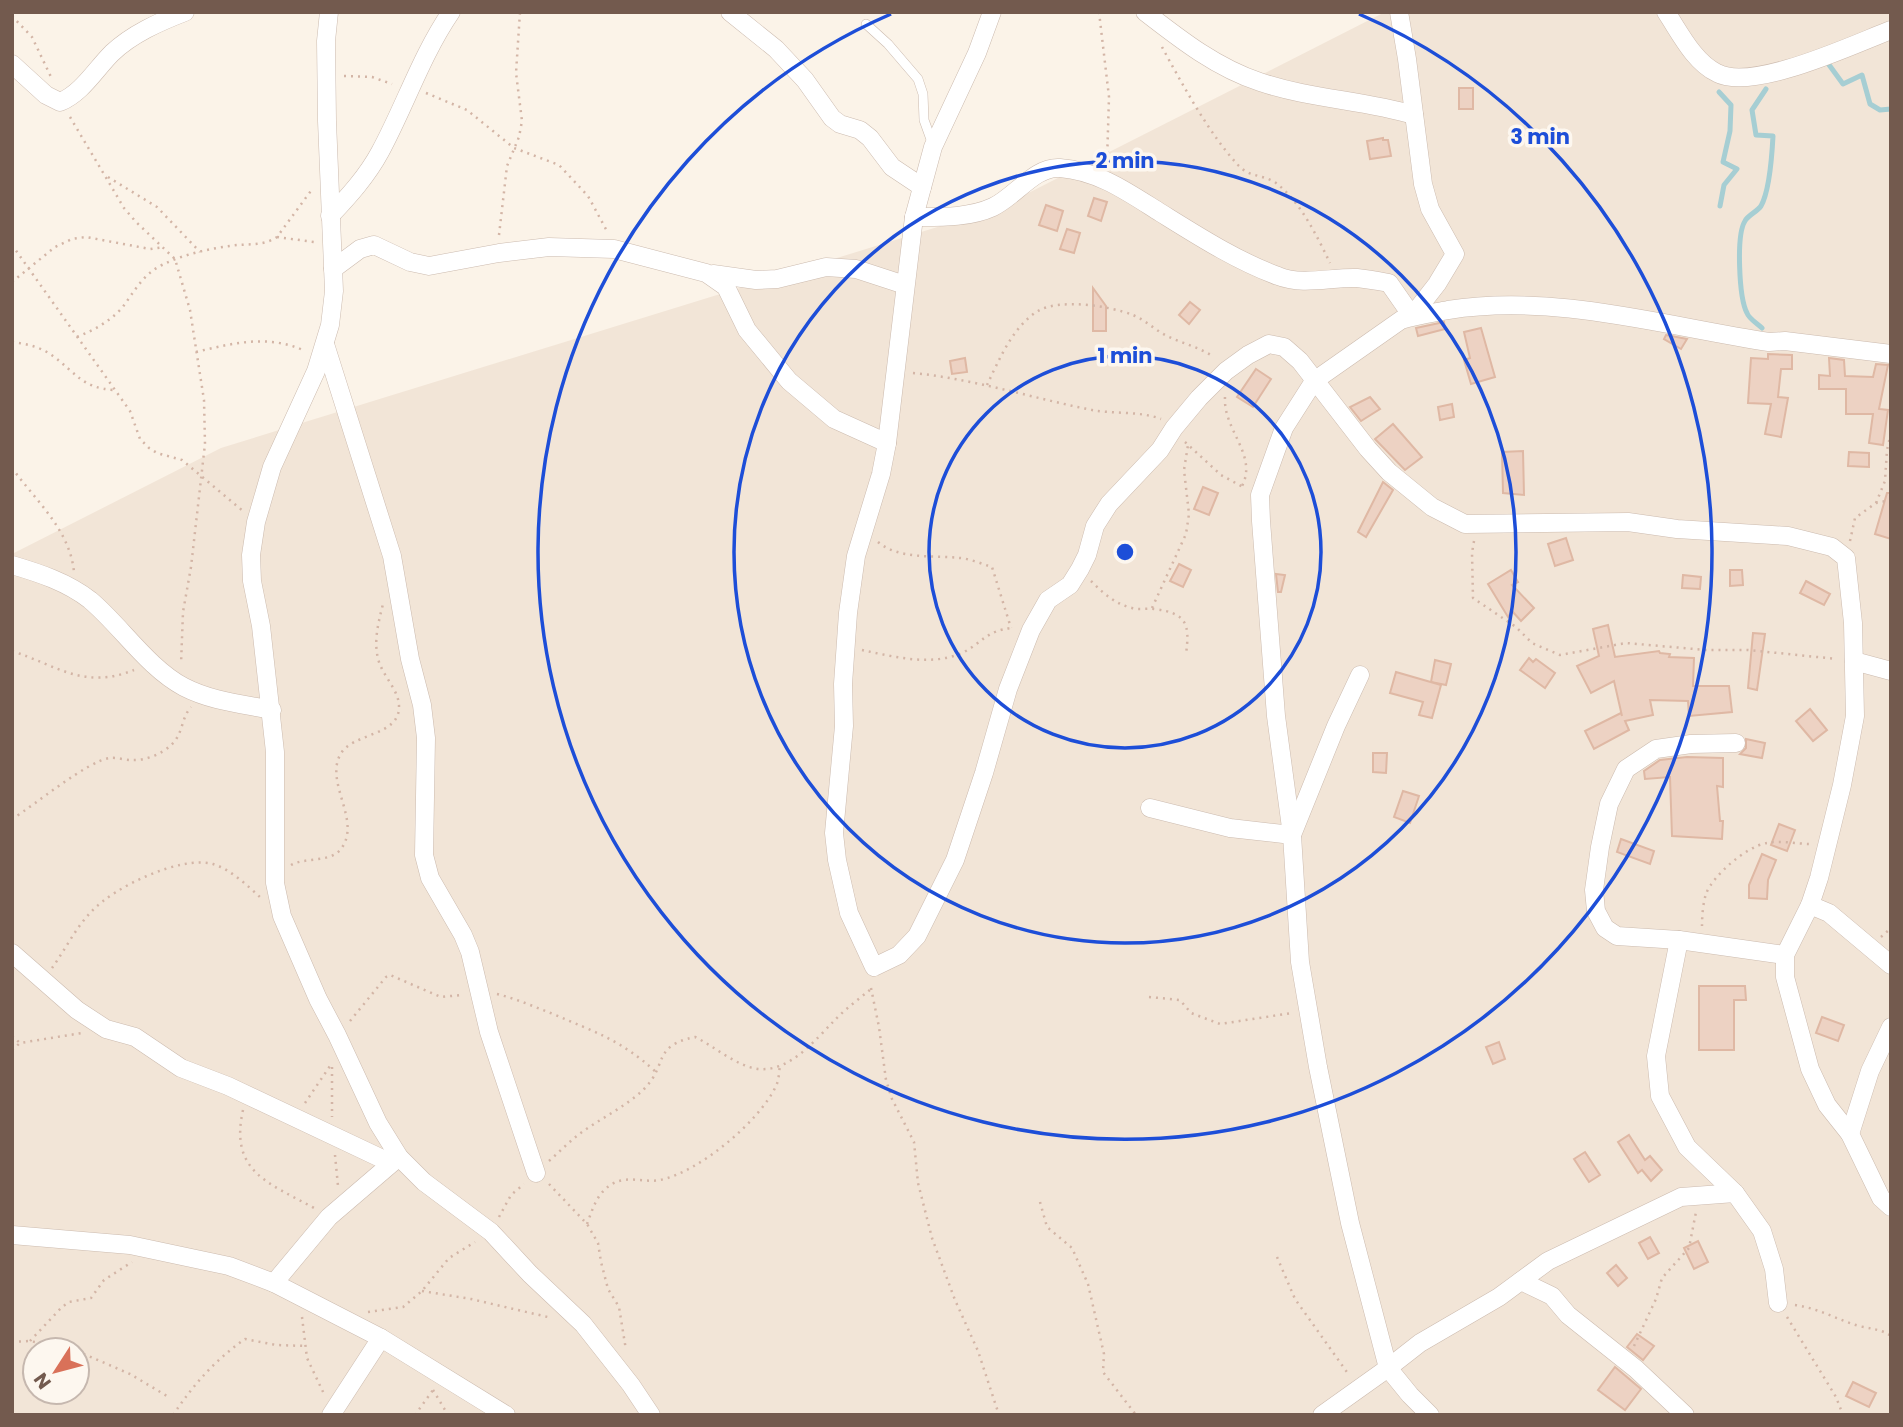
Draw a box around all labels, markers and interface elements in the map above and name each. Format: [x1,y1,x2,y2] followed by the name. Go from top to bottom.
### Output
[1510,122,1570,151] text: 3 min
[1095,146,1155,175] text: 2 min
[1098,341,1152,370] text: 1 min
[1113,540,1137,564] centre of rings
[21,1336,91,1406] north arrow
[28,1367,58,1394] text: N

